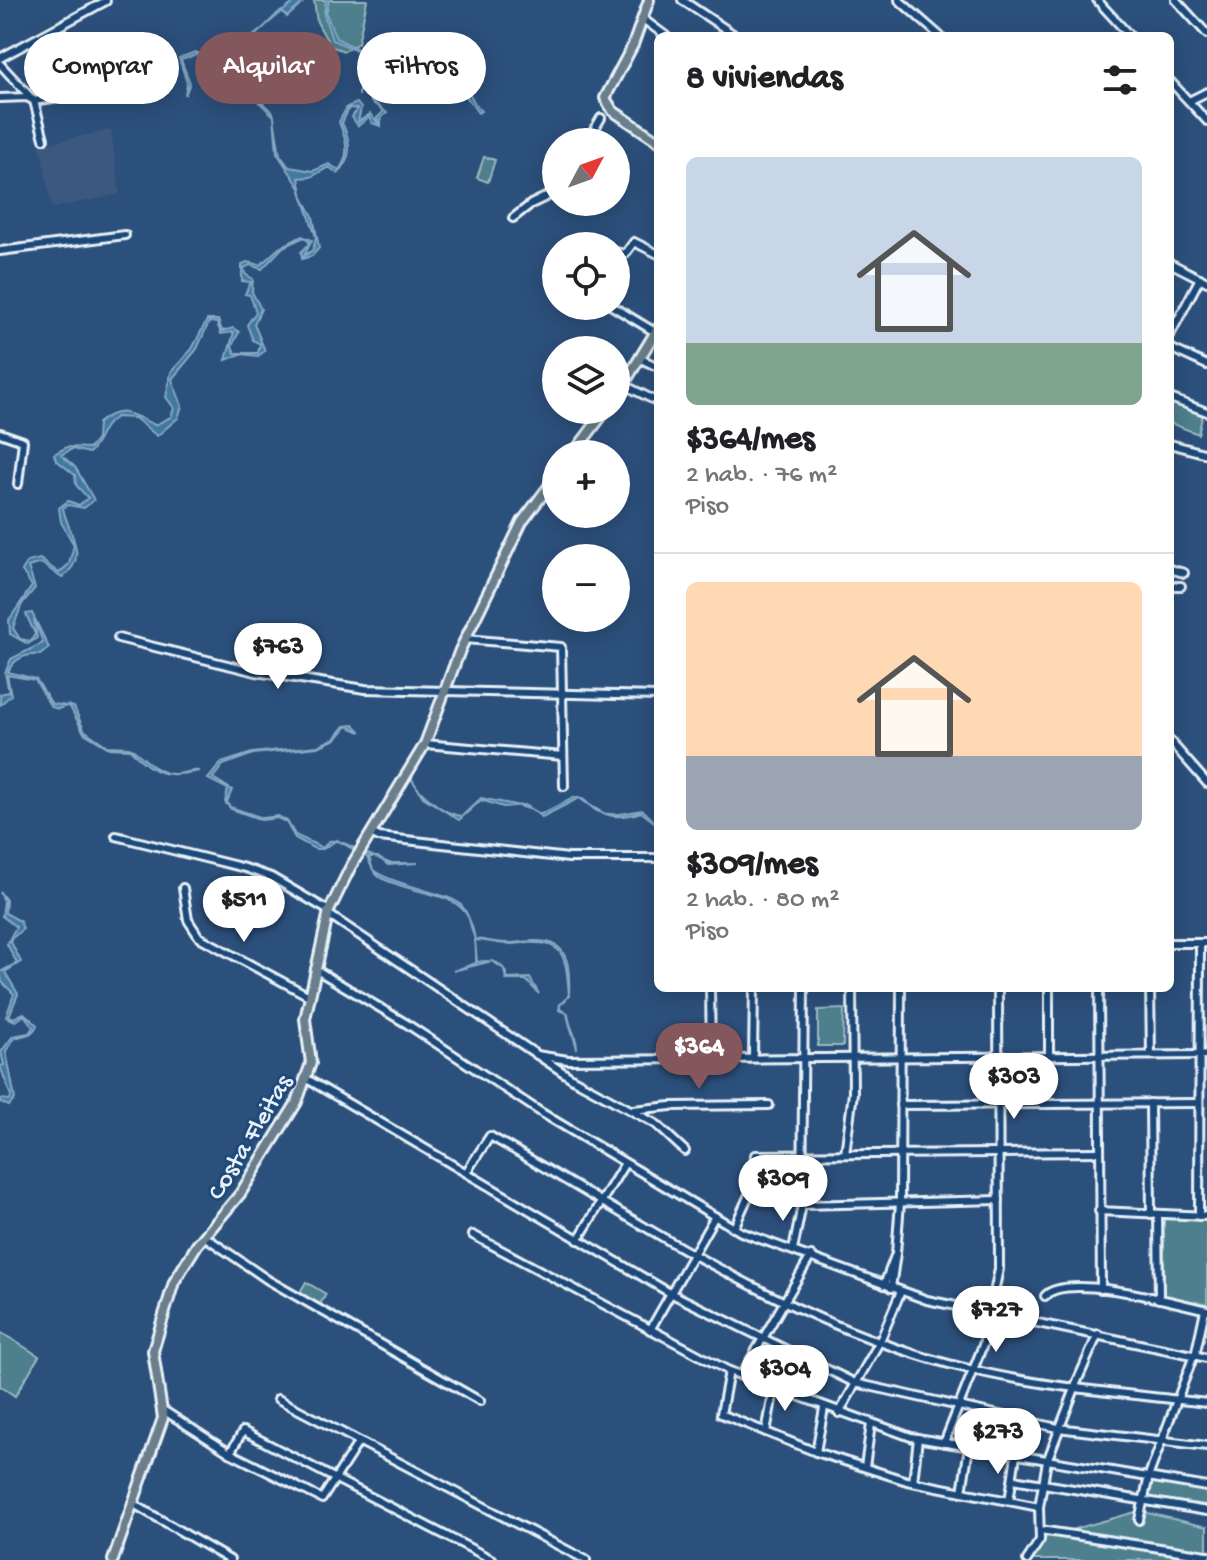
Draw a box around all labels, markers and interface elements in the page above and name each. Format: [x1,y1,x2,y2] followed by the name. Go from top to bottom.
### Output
[24,32,179,104] chip: Comprar
[195,32,341,104] chip: Alquilar
[357,32,486,104] chip: Filtros
[1098,58,1142,102] icon: filters
[686,60,842,100] text: 8 viviendas
[542,128,630,216] north arrow
[542,128,630,632] map controls
[842,209,986,353] icon: home
[542,232,630,320] button: locate
[542,336,630,424] button: layers
[686,421,815,461] text: $364/mes
[542,440,630,528] button: +
[686,461,837,492] text: 2 hab. · 76 m²
[686,492,729,523] text: Piso
[542,544,630,632] button: −
[231,623,325,691] pin: $763
[252,633,304,664] text: $763
[842,634,986,778] icon: home
[686,846,818,886] text: $309/mes
[197,876,291,944] pin: $511
[221,886,267,917] text: $511
[686,886,840,917] text: 2 hab. · 80 m²
[686,917,729,948] text: Piso
[652,1023,746,1091] pin: $364
[674,1033,724,1064] text: $364
[967,1053,1061,1121] pin: $303
[987,1063,1041,1094] text: $303
[202,1069,302,1207] street label: Costa Fleitas
[736,1155,830,1223] pin: $309
[757,1165,809,1196] text: $309
[949,1286,1043,1354] pin: $727
[970,1296,1022,1327] text: $727
[738,1345,832,1413] pin: $304
[759,1355,811,1386] text: $304
[951,1408,1045,1476] pin: $273
[972,1418,1024,1449] text: $273

